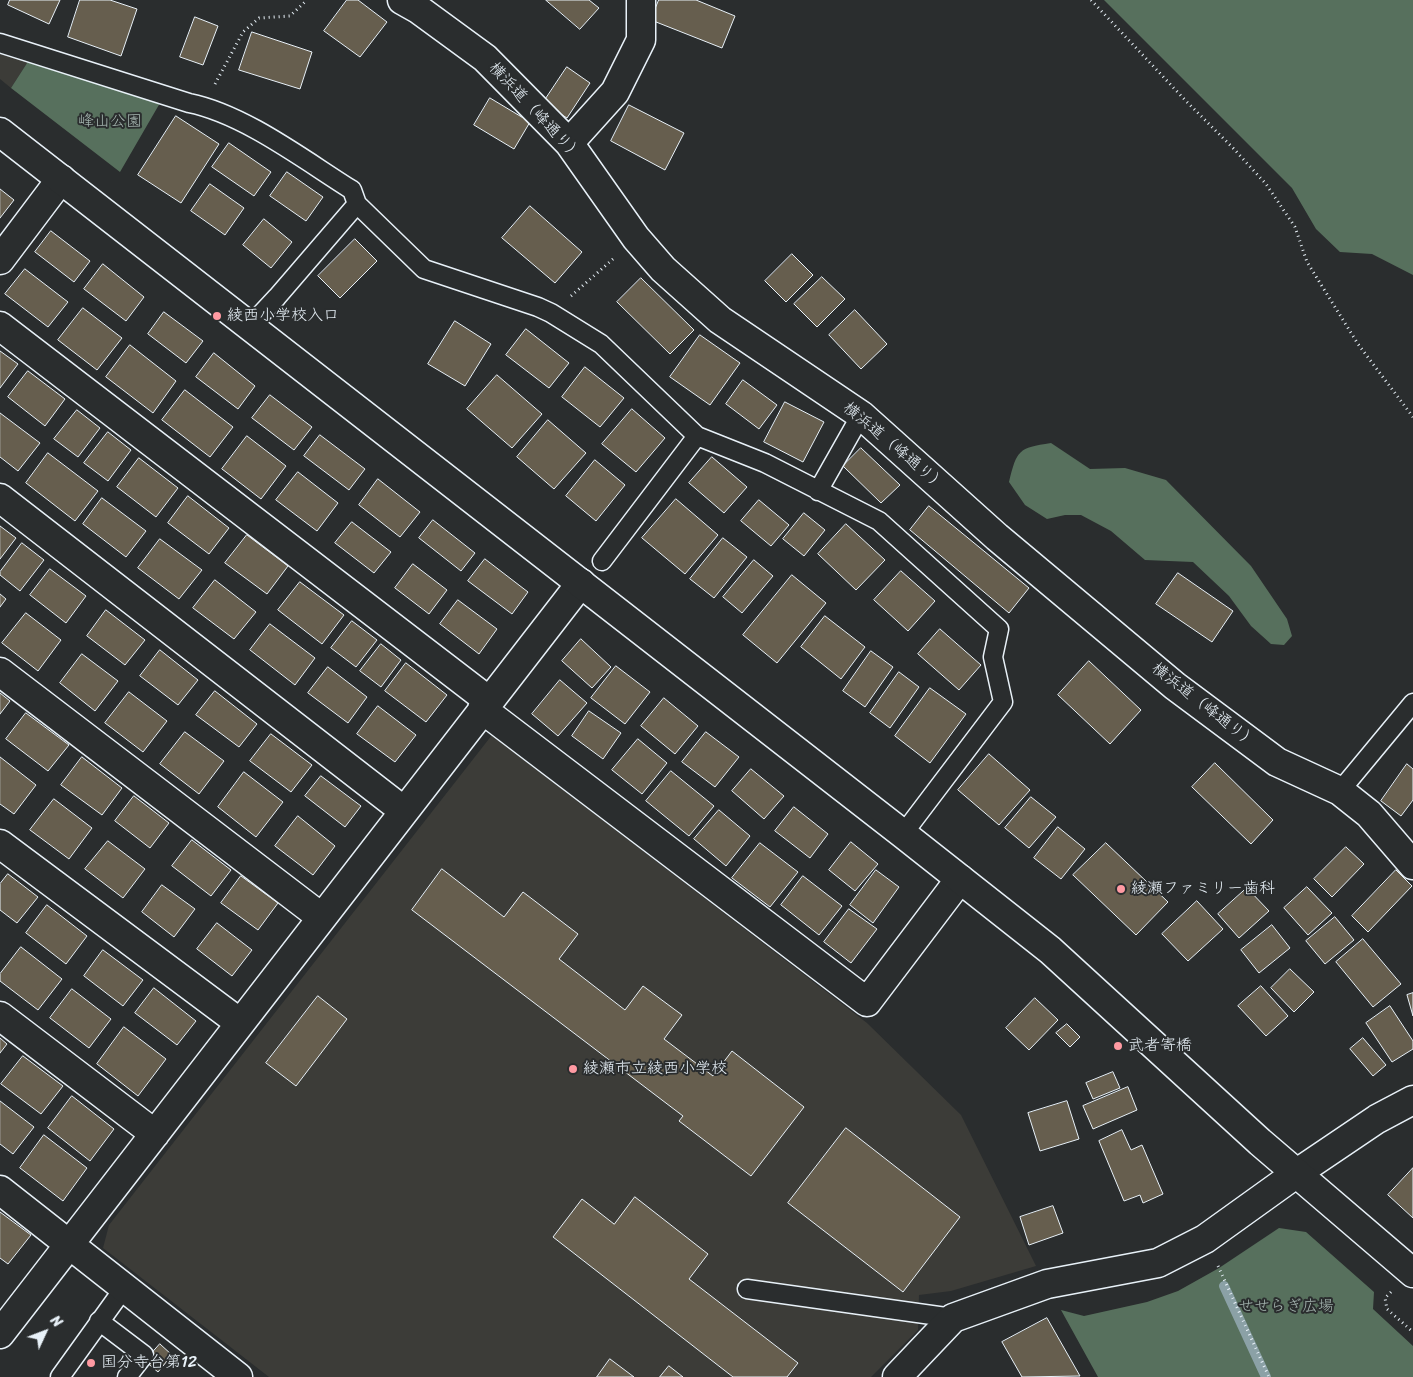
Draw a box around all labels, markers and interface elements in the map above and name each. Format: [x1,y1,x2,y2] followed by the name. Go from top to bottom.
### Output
[484,59,586,165] street label: 横浜道（峰通り）
[78,112,142,132] park label: 峰山公園
[227,306,339,326] place label: 綾西小学校入口
[211,310,223,322] marker: 綾西小学校入口
[839,399,949,495] street label: 横浜道（峰通り）
[1148,659,1260,753] street label: 横浜道（峰通り）
[1131,879,1275,899] place label: 綾瀬ファミリー歯科
[1115,883,1127,895] marker: 綾瀬ファミリー歯科
[1128,1036,1192,1056] place label: 武者寄橋
[1112,1040,1124,1052] marker: 武者寄橋
[583,1059,727,1079] place label: 綾瀬市立綾西小学校
[567,1063,579,1075] marker: 綾瀬市立綾西小学校
[1238,1297,1334,1317] park label: せせらぎ広場
[20,1307,70,1357] north arrow
[44,1309,69,1333] text: N
[101,1353,197,1373] place label: 国分寺台第12
[85,1357,97,1369] marker: 国分寺台第12

